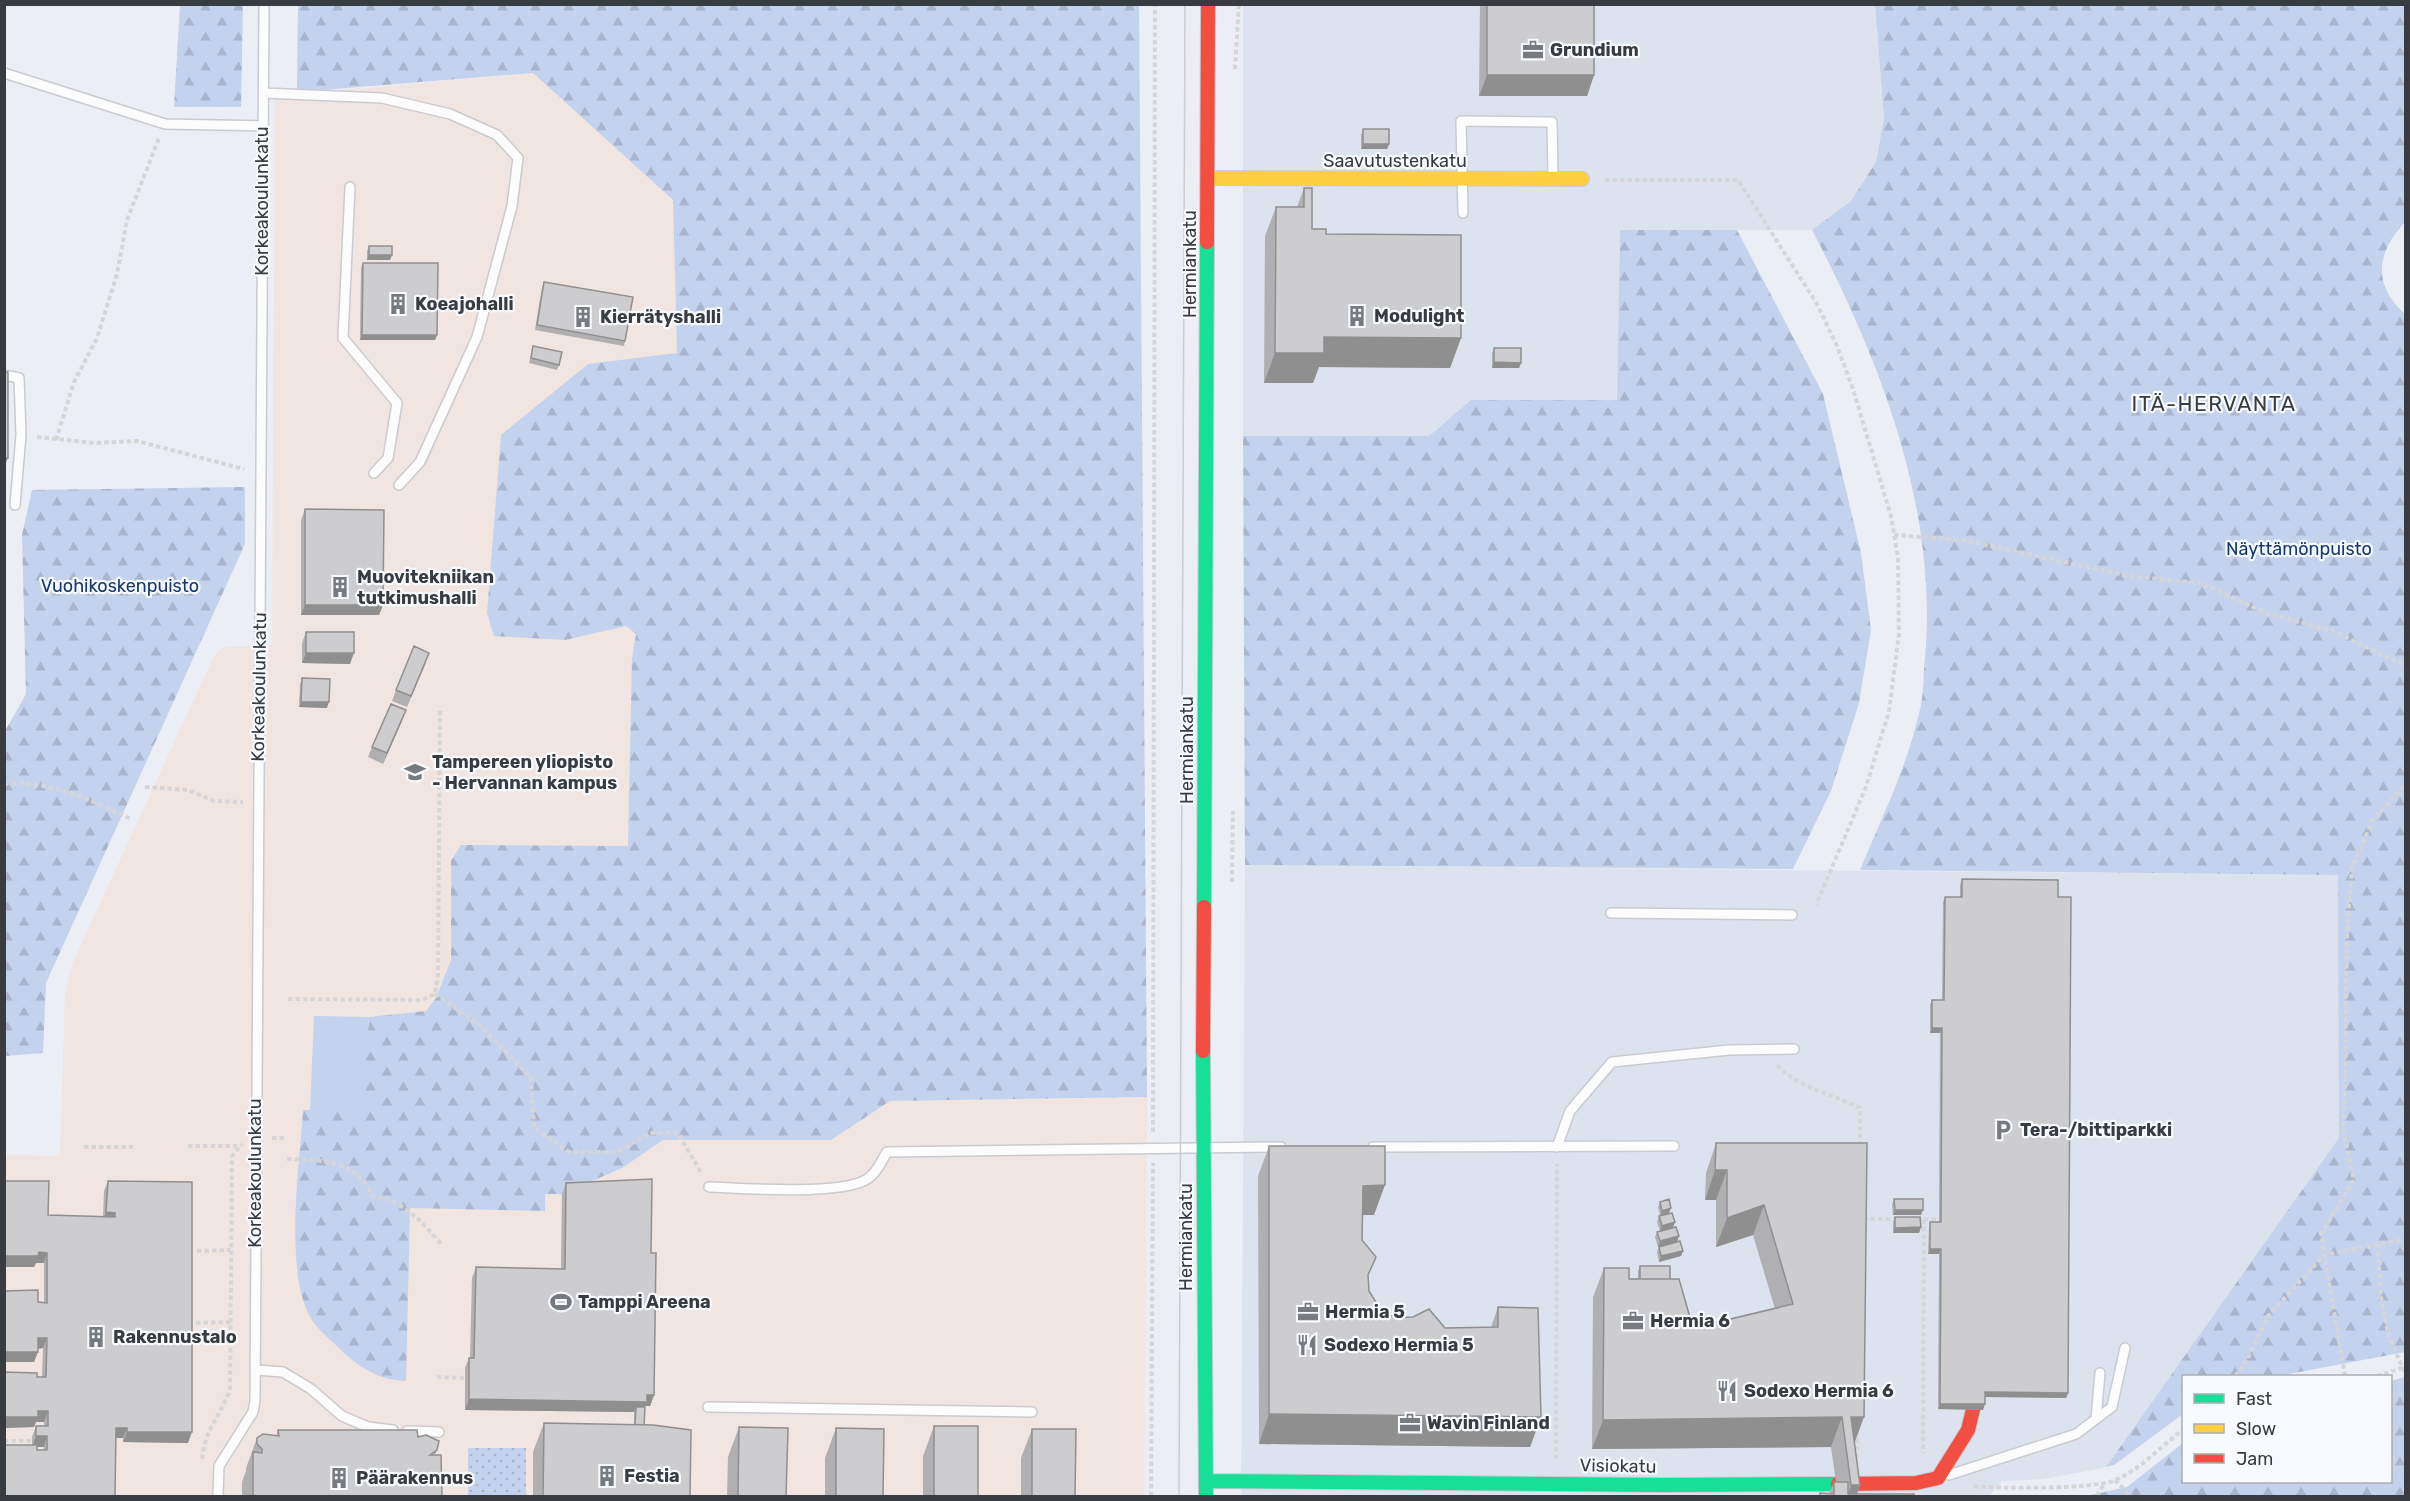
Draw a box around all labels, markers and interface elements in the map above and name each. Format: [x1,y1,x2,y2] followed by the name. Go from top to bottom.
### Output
[1521,38,1545,62] office icon: Grundium
[1550,39,1639,61] place label: Grundium
[251,126,273,276] street label: Korkeakoulunkatu
[1323,150,1467,172] street label: Saavutustenkatu
[1179,210,1201,318] street label: Hermiankatu
[386,292,410,316] building icon: Koeajohalli
[415,293,514,315] place label: Koeajohalli
[1345,304,1369,328] building icon: Modulight
[571,305,595,329] building icon: Kierrätyshalli
[1374,305,1465,327] place label: Modulight
[600,306,721,328] place label: Kierrätyshalli
[2131,391,2297,416] district label: ITÄ-HERVANTA
[2226,538,2372,560] park label: Näyttämönpuisto
[357,566,494,609] place label: Muovitekniikan tutkimushalli
[41,575,199,597] park label: Vuohikoskenpuisto
[328,575,352,599] building icon: Muovitekniikan tutkimushalli
[247,612,271,762] street label: Korkeakoulunkatu
[1176,696,1198,804] street label: Hermiankatu
[432,751,617,794] place label: Tampereen yliopisto - Hervannan kampus
[403,760,427,784] school or university icon: Tampereen yliopisto - Hervannan kampus
[244,1098,266,1248] street label: Korkeakoulunkatu
[1991,1118,2015,1142] parking icon: Tera-/bittiparkki
[2020,1119,2172,1141] place label: Tera-/bittiparkki
[1175,1183,1197,1291] street label: Hermiankatu
[549,1290,573,1314] sports icon: Tamppi Areena
[578,1291,711,1313] place label: Tamppi Areena
[1296,1300,1320,1324] office icon: Hermia 5
[1325,1301,1405,1323] place label: Hermia 5
[1621,1309,1645,1333] office icon: Hermia 6
[1650,1310,1730,1332] place label: Hermia 6
[84,1325,108,1349] building icon: Rakennustalo
[113,1326,237,1348] place label: Rakennustalo
[1295,1333,1319,1357] restaurant icon: Sodexo Hermia 5
[1324,1334,1474,1356] place label: Sodexo Hermia 5
[2182,1375,2392,1483] legend
[1715,1379,1739,1403] restaurant icon: Sodexo Hermia 6
[1744,1380,1894,1402] place label: Sodexo Hermia 6
[2236,1388,2272,1410] text: Fast
[1398,1411,1422,1435] office icon: Wavin Finland
[1427,1412,1550,1434] place label: Wavin Finland
[2236,1418,2276,1440] text: Slow
[2236,1448,2273,1470] text: Jam
[1579,1454,1657,1478] street label: Visiokatu
[595,1464,619,1488] building icon: Festia
[624,1465,680,1487] place label: Festia
[327,1466,351,1490] building icon: Päärakennus
[356,1467,473,1489] place label: Päärakennus

